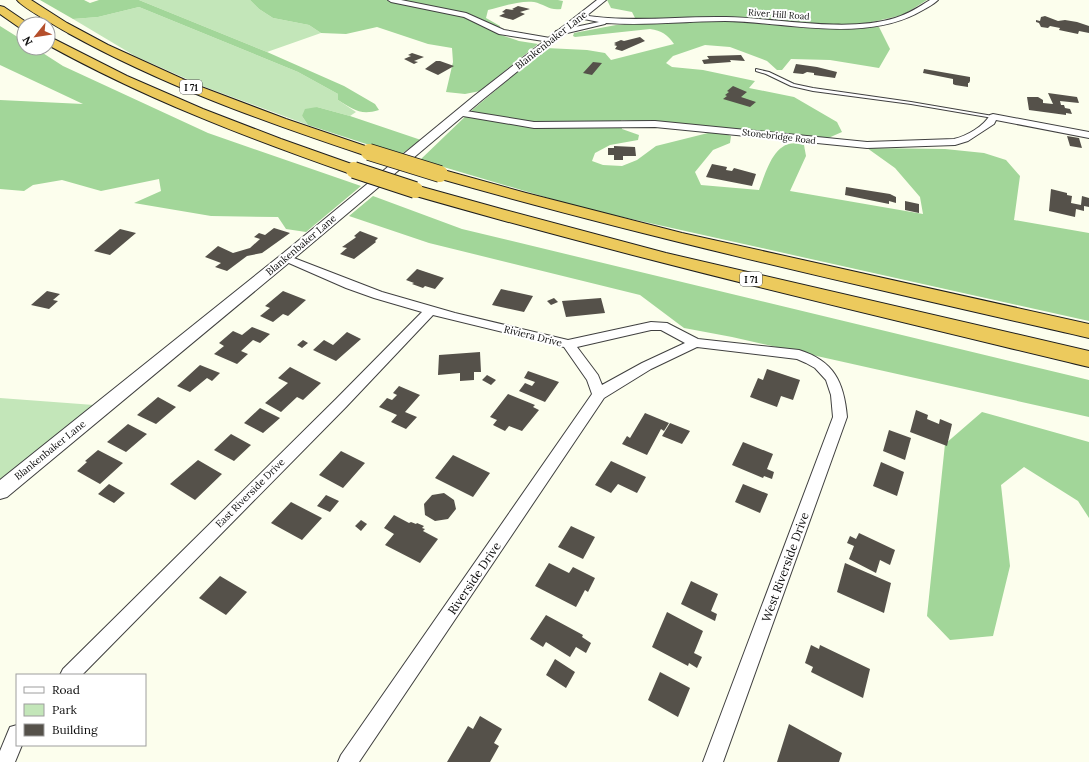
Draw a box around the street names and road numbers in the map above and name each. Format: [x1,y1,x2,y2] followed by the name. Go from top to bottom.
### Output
[748,6,811,22] street label: River Hill Road
[512,7,590,72] street label: Blankenbaker Lane
[180,80,202,94] road number: I 71
[741,126,817,146] street label: Stonebridge Road
[263,211,339,278] street label: Blankenbaker Lane
[740,272,762,286] road number: I 71
[503,323,564,350] street label: Riviera Drive
[12,417,89,483] street label: Blankenbaker Lane
[213,455,288,530] street label: East Riverside Drive
[758,510,812,624] street label: West Riverside Drive
[444,538,504,617] street label: Riverside Drive

